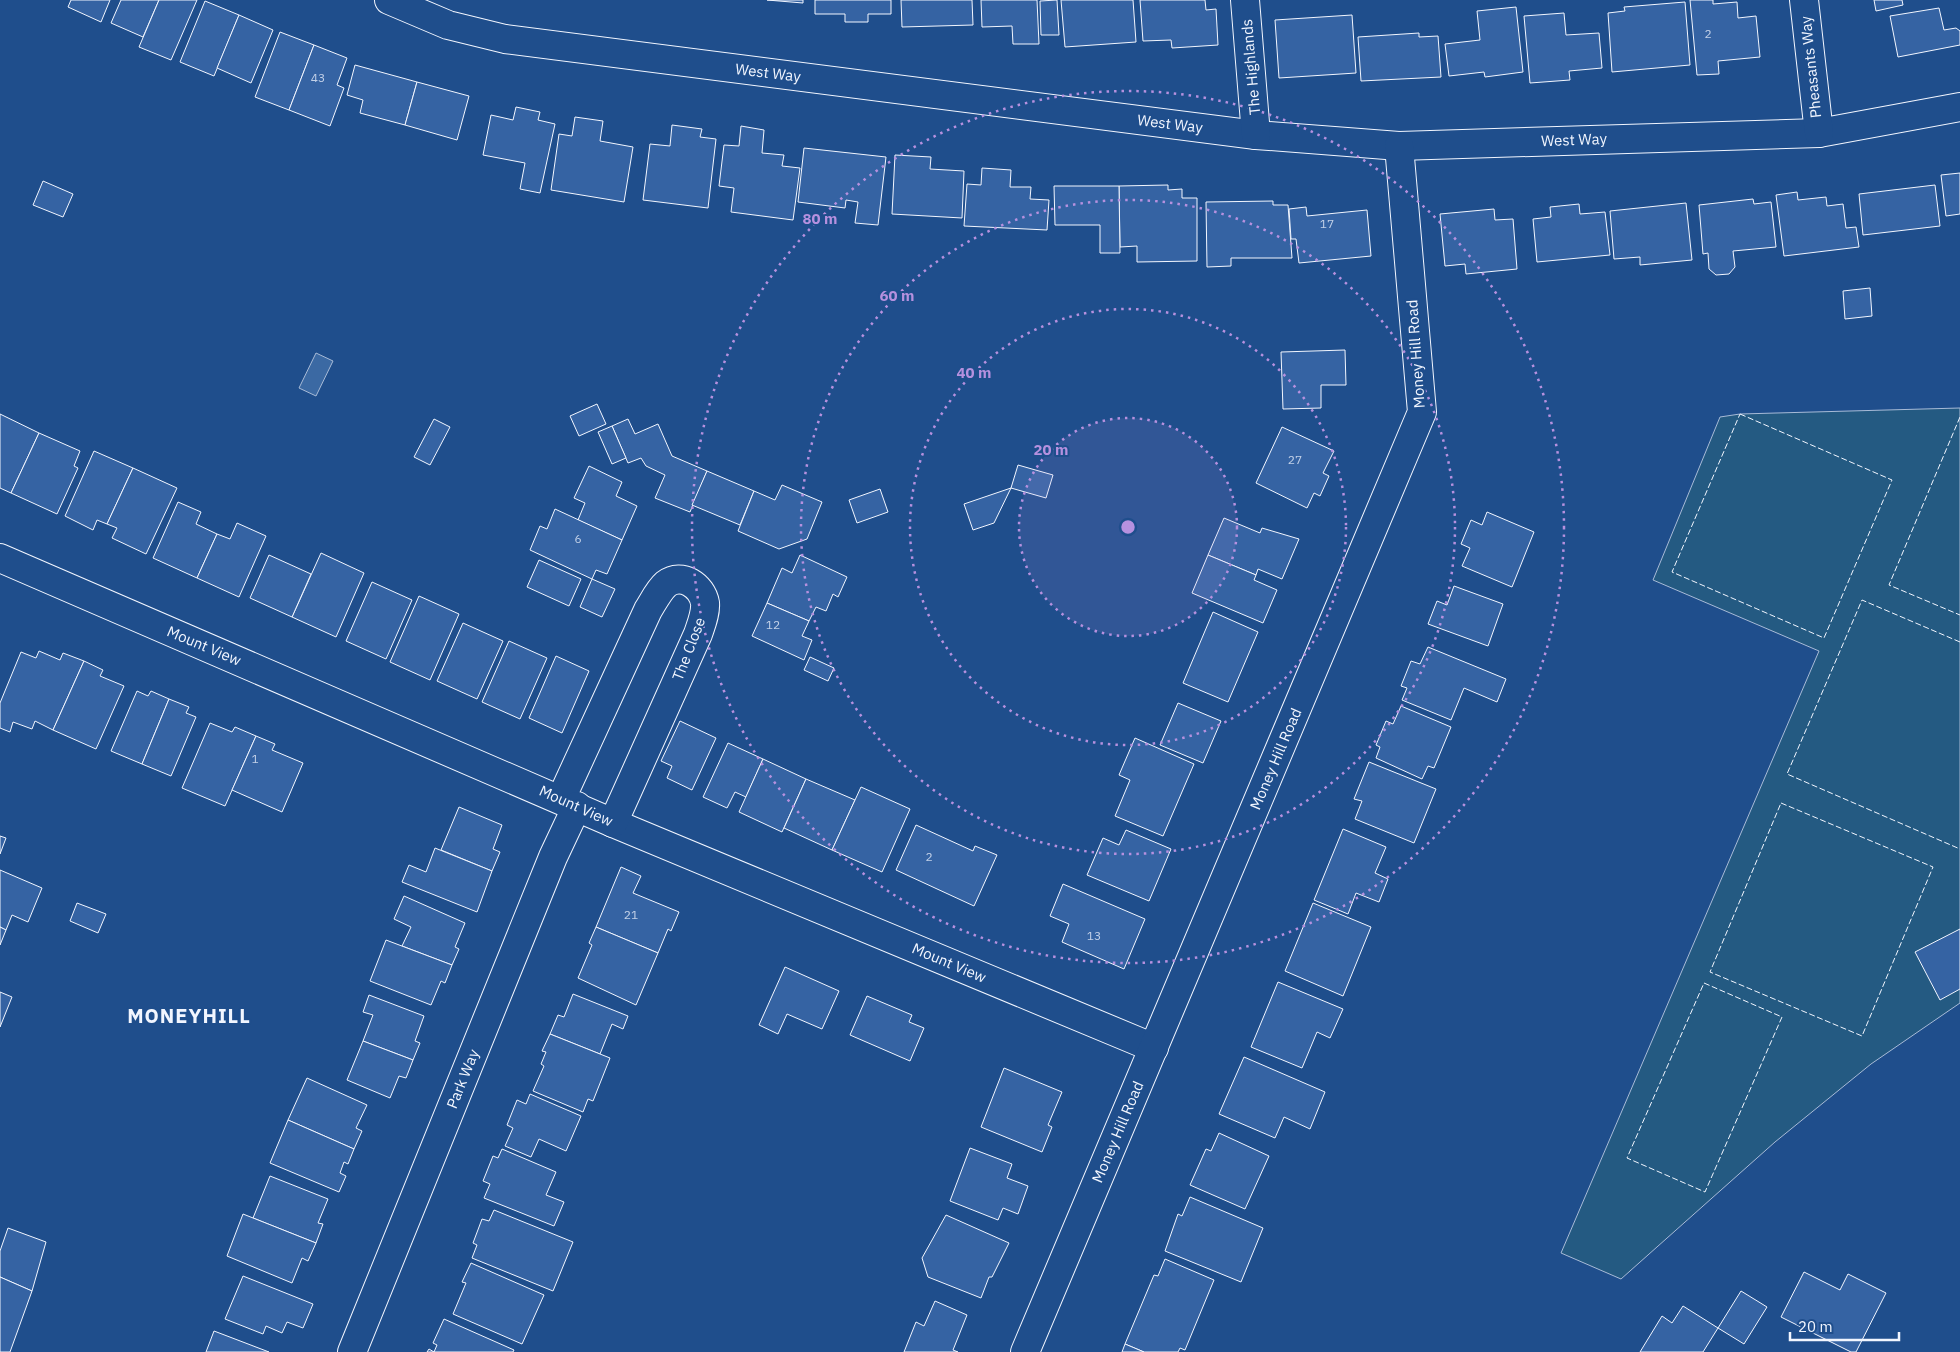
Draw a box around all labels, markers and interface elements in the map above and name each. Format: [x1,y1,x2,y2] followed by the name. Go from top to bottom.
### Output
[1796,15,1825,119] street label: Pheasants Way
[1237,18,1264,116] street label: The Highlands
[1704,26,1712,41] house number: 2
[734,59,802,86] street label: West Way
[311,70,325,85] house number: 43
[1136,110,1204,137] street label: West Way
[1541,129,1608,150] street label: West Way
[803,209,837,228] text: 80 m
[1320,216,1334,231] house number: 17
[880,286,914,305] text: 60 m
[1402,299,1429,409] street label: Money Hill Road
[957,363,991,382] text: 40 m
[1034,440,1068,459] text: 20 m
[1288,452,1302,467] house number: 27
[1119,518,1137,536] centre of rings
[574,531,582,546] house number: 6
[668,615,709,683] street label: The Close
[766,617,780,632] house number: 12
[164,621,245,670] street label: Mount View
[1246,705,1306,813] street label: Money Hill Road
[251,751,259,766] house number: 1
[536,781,617,830] street label: Mount View
[925,849,933,864] house number: 2
[624,907,638,922] house number: 21
[1087,928,1101,943] house number: 13
[909,938,990,987] street label: Mount View
[127,1002,251,1029] district label: MONEYHILL
[442,1046,483,1111] street label: Park Way
[1088,1078,1148,1186] street label: Money Hill Road
[1790,1310,1899,1342] scale bar
[1798,1317,1833,1336] text: 20 m

